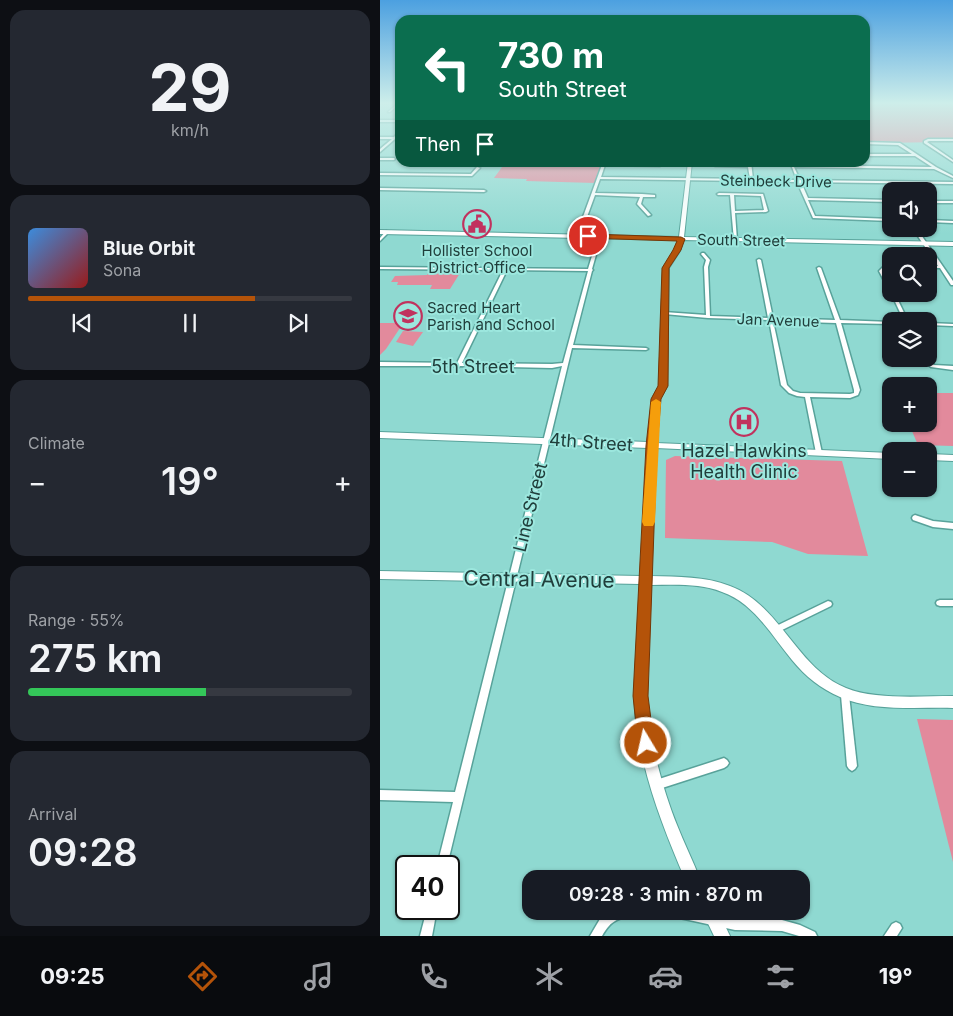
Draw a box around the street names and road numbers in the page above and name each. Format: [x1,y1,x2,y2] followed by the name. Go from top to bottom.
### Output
[720,171,832,191] street label: Steinbeck Drive
[697,230,785,250] street label: South Street
[736,309,820,331] street label: Jan Avenue
[431,356,515,377] street label: 5th Street
[548,429,634,455] street label: 4th Street
[509,460,551,554] street label: Line Street
[463,565,615,593] street label: Central Avenue

